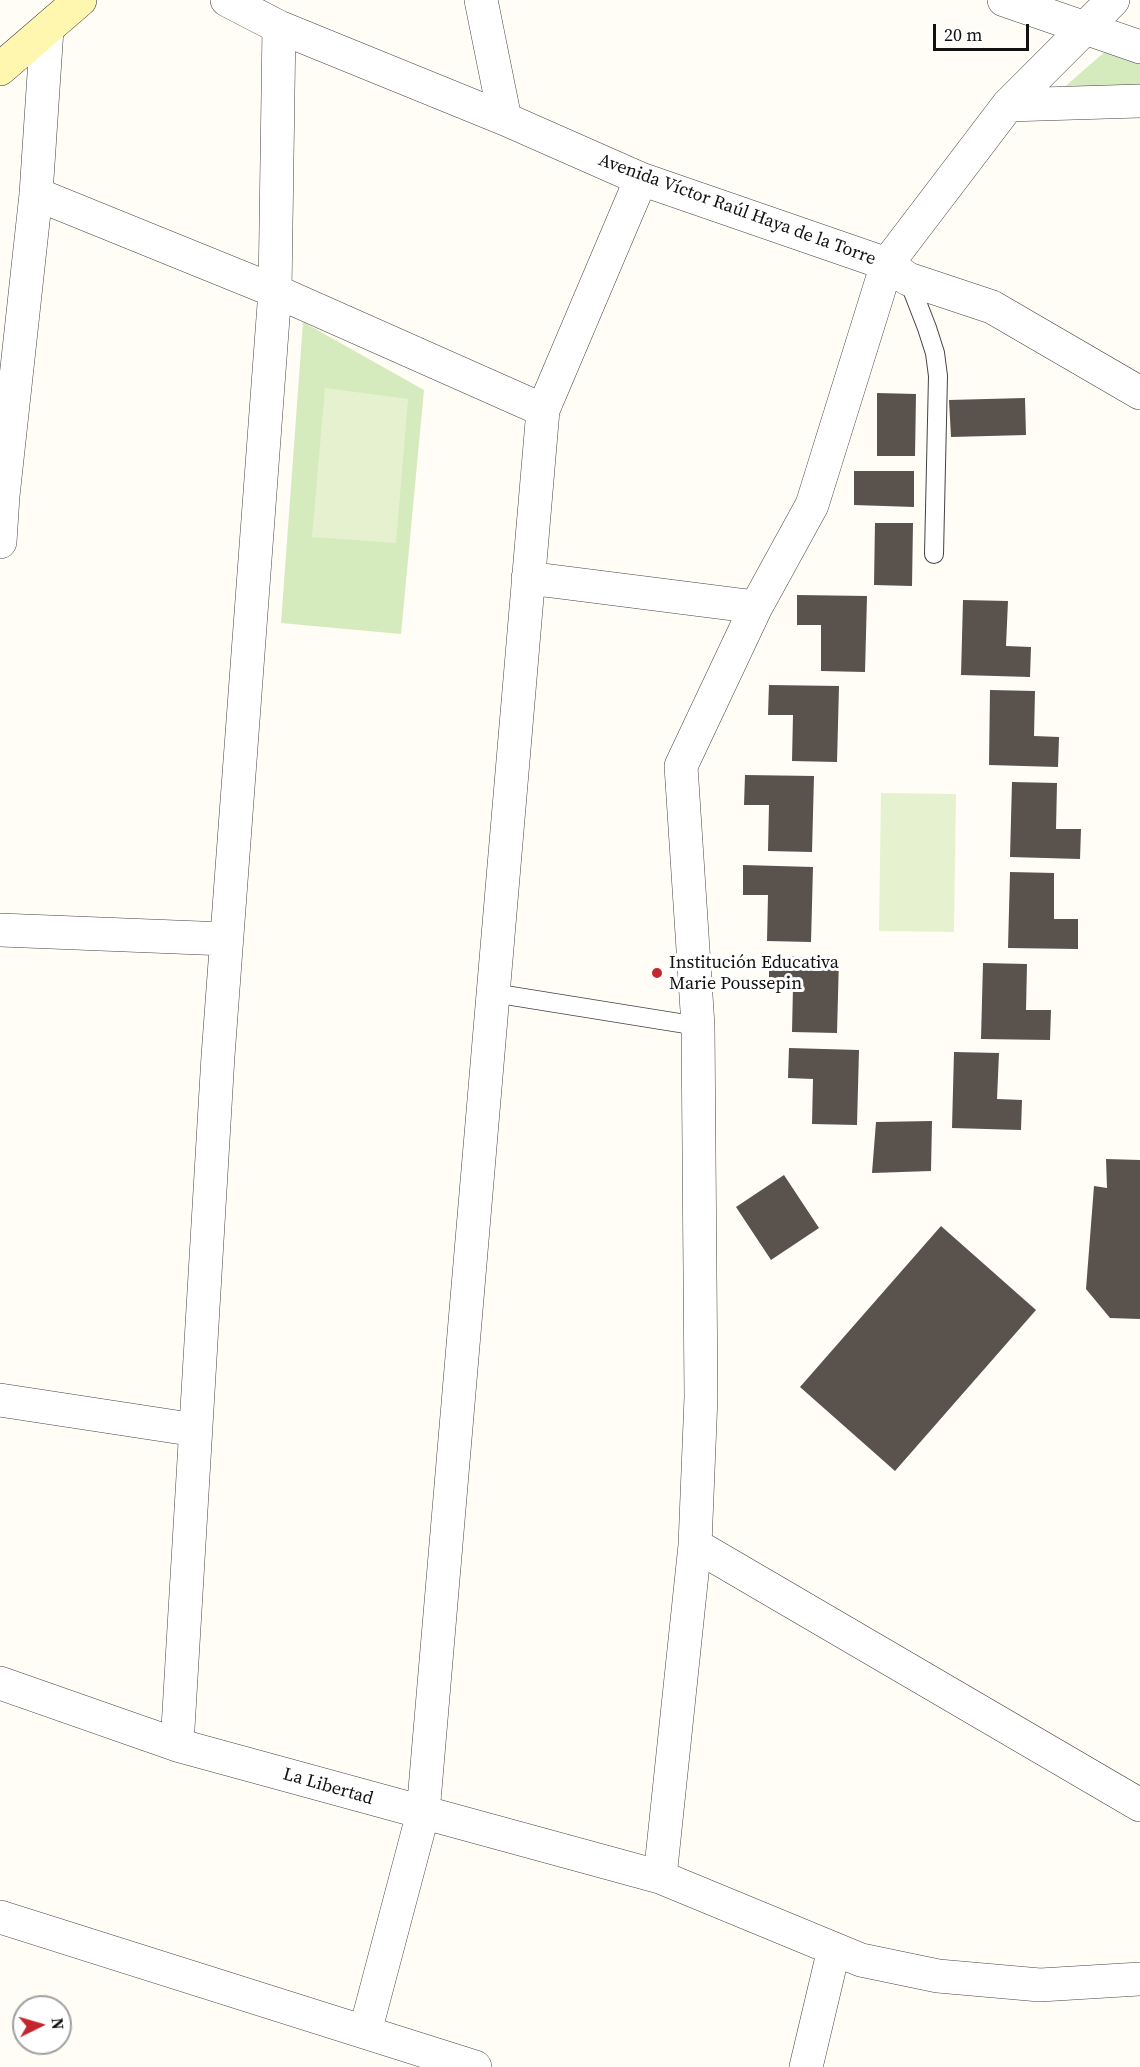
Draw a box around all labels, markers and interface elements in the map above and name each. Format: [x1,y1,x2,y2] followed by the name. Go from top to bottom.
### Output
[936,12,1032,50] scale bar
[944,22,982,47] text: 20 m
[595,150,879,270] street label: Avenida Víctor Raúl Haya de la Torre
[669,952,839,994] place label: Institución Educativa Marie Poussepin
[650,966,664,980] marker: Institución Educativa Marie Poussepin
[280,1764,376,1810] street label: La Libertad
[12,1995,72,2055] north arrow
[46,2017,69,2030] text: N

